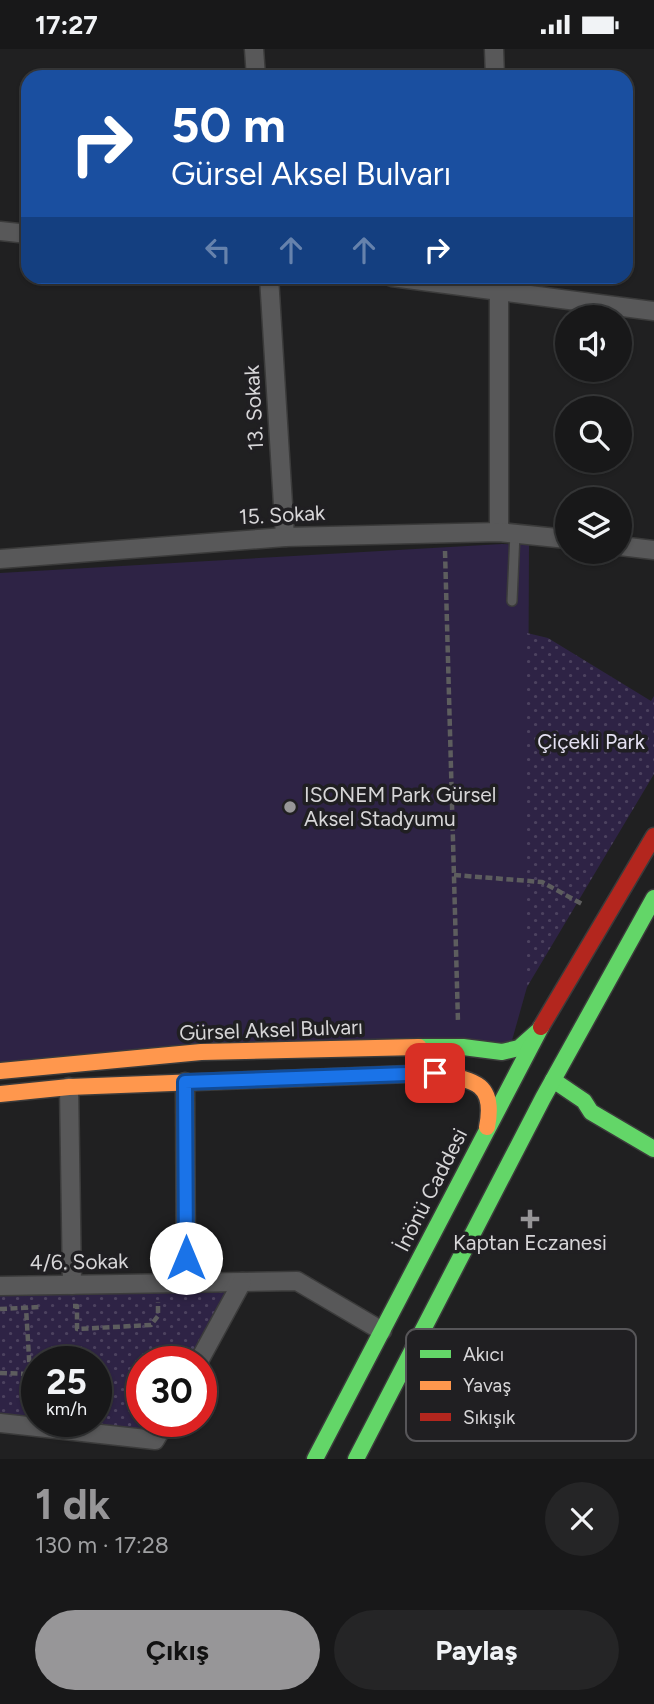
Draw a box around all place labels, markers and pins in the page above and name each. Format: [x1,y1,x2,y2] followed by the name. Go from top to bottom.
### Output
[304,782,496,831] place label: ISONEM Park Gürsel Aksel Stadyumu
[282,799,298,815] marker: ISONEM Park Gürsel Aksel Stadyumu
[405,1043,465,1103] pin
[522,1211,538,1227] marker: Kaptan Eczanesi
[453,1230,607,1255] place label: Kaptan Eczanesi

